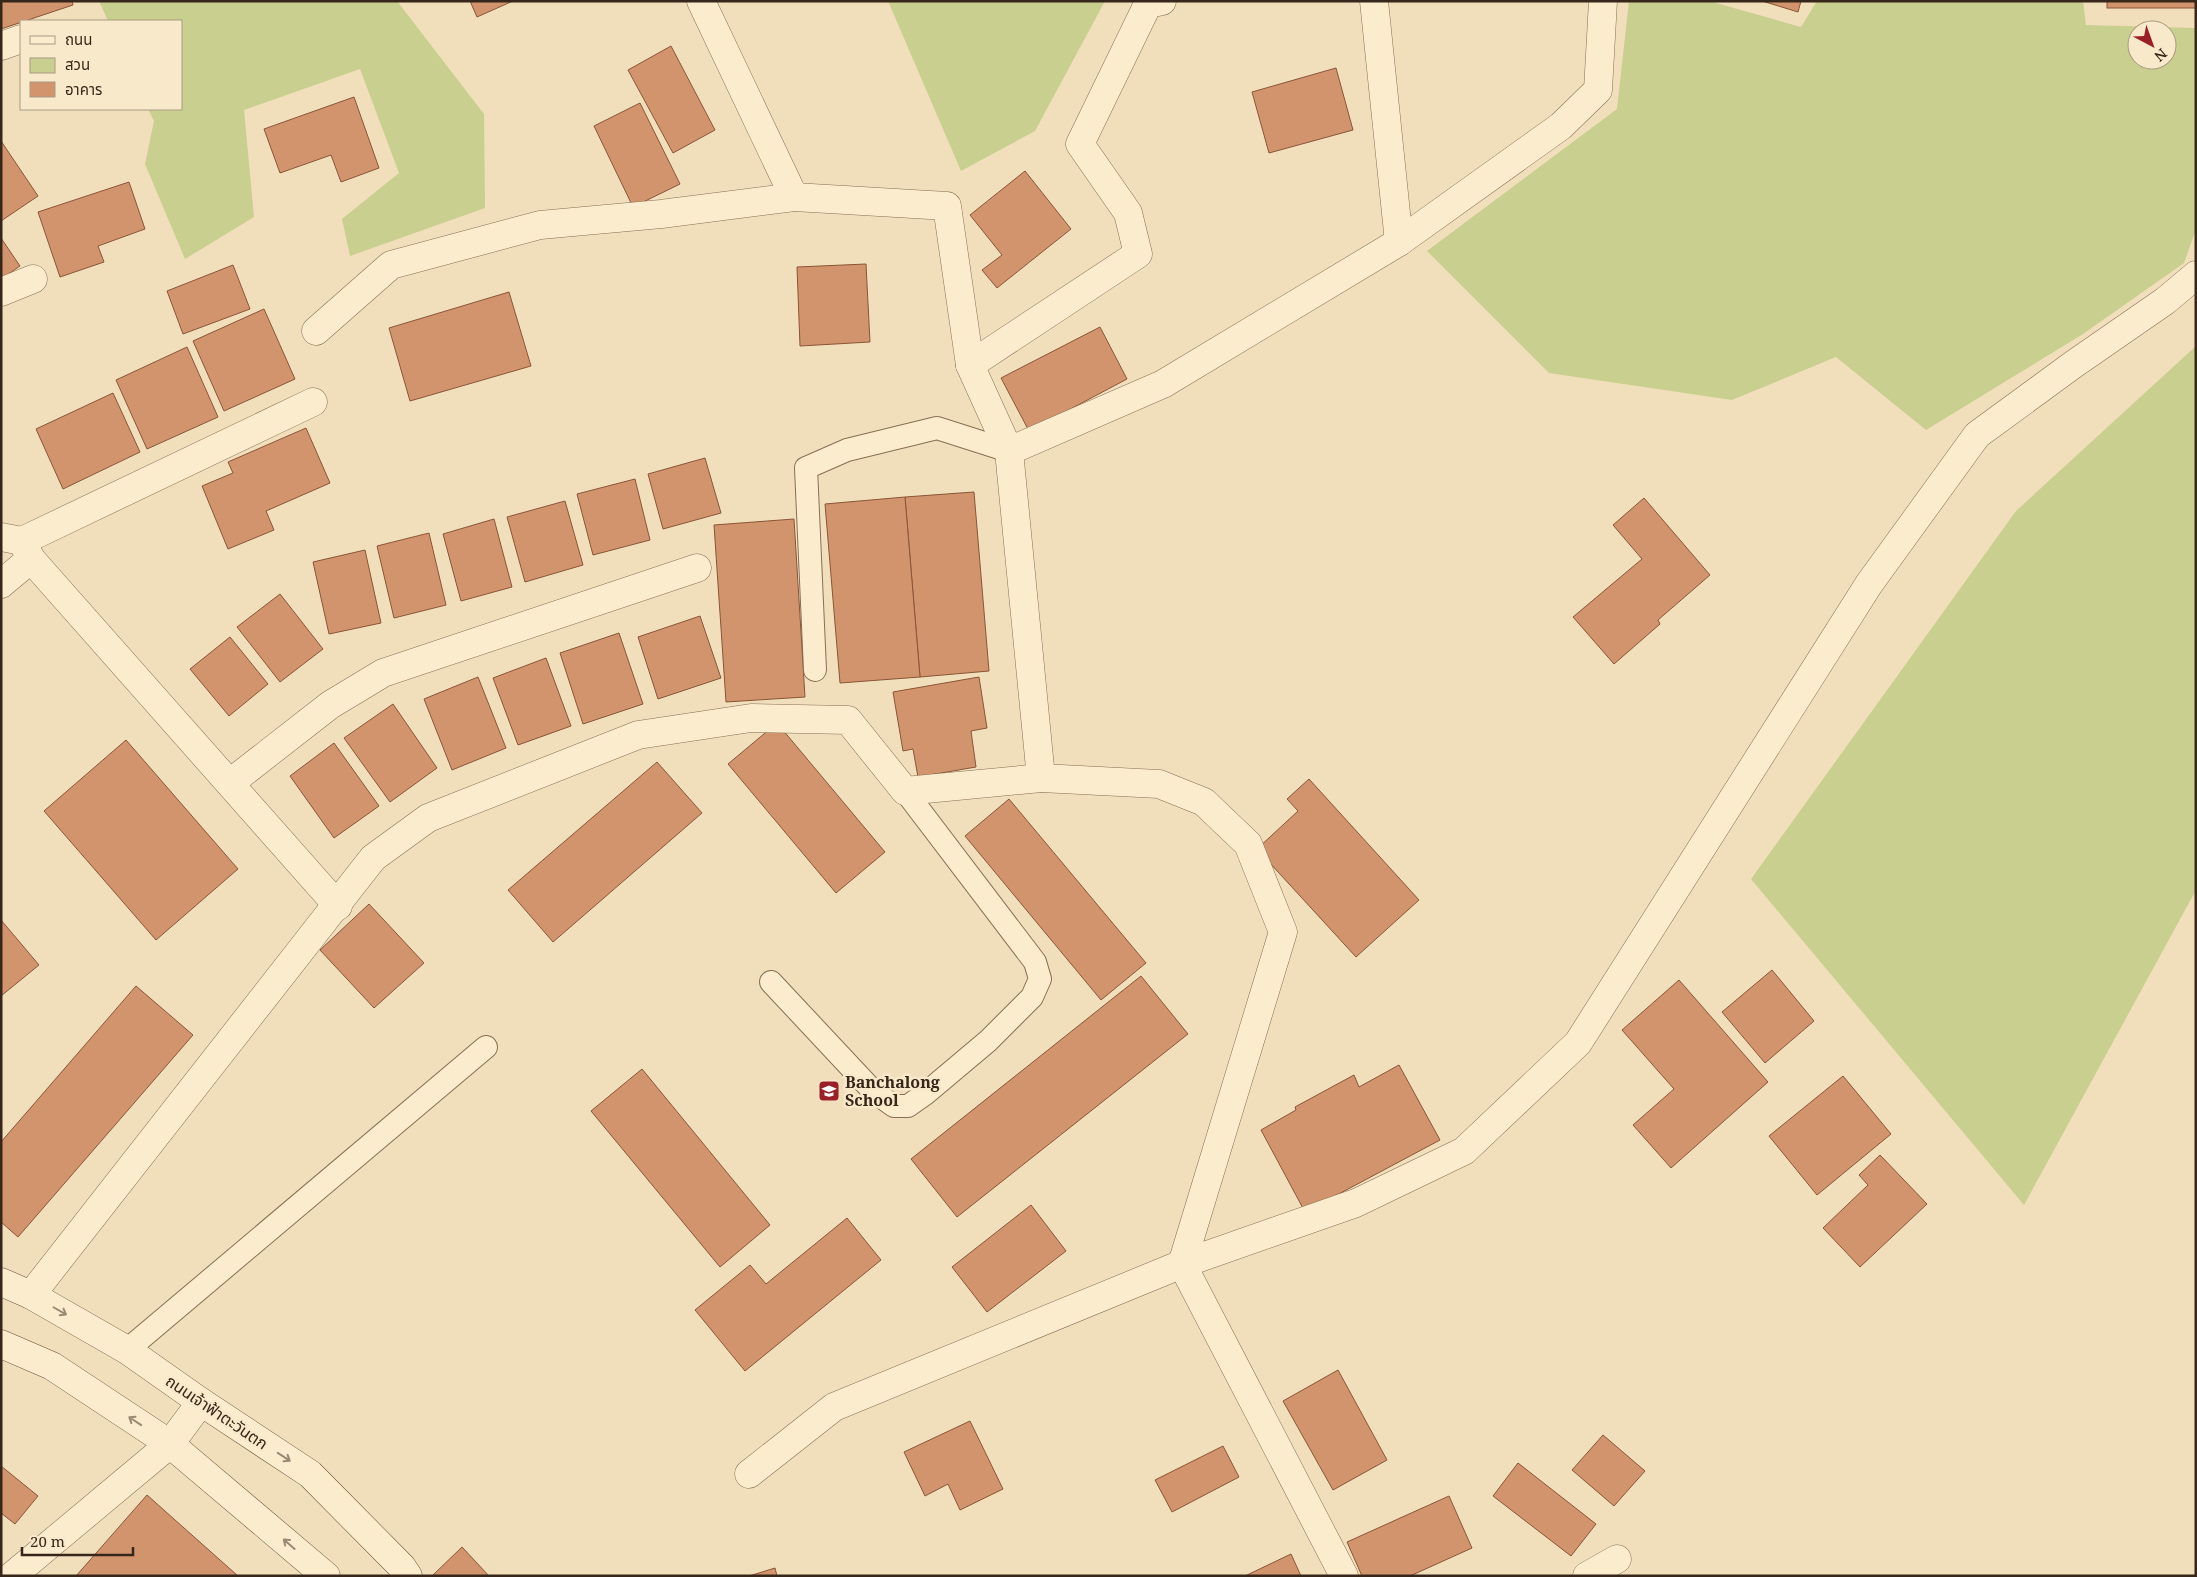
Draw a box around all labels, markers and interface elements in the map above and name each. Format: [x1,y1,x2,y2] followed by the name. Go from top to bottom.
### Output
[20,20,182,110] legend
[2127,20,2177,70] north arrow
[65,29,92,49] text: ถนน
[2150,44,2171,66] text: N
[65,54,90,74] text: สวน
[65,79,102,99] text: อาคาร
[845,1071,940,1111] place label: Banchalong School
[817,1079,841,1103] school or university icon: Banchalong School
[53,1307,67,1317] one-way arrow
[162,1370,272,1454] street label: ถนนเจ้าฟ้าตะวันตก
[128,1416,142,1426] one-way arrow
[277,1453,291,1463] one-way arrow
[22,1524,134,1556] scale bar
[30,1531,65,1551] text: 20 m
[283,1538,296,1550] one-way arrow

